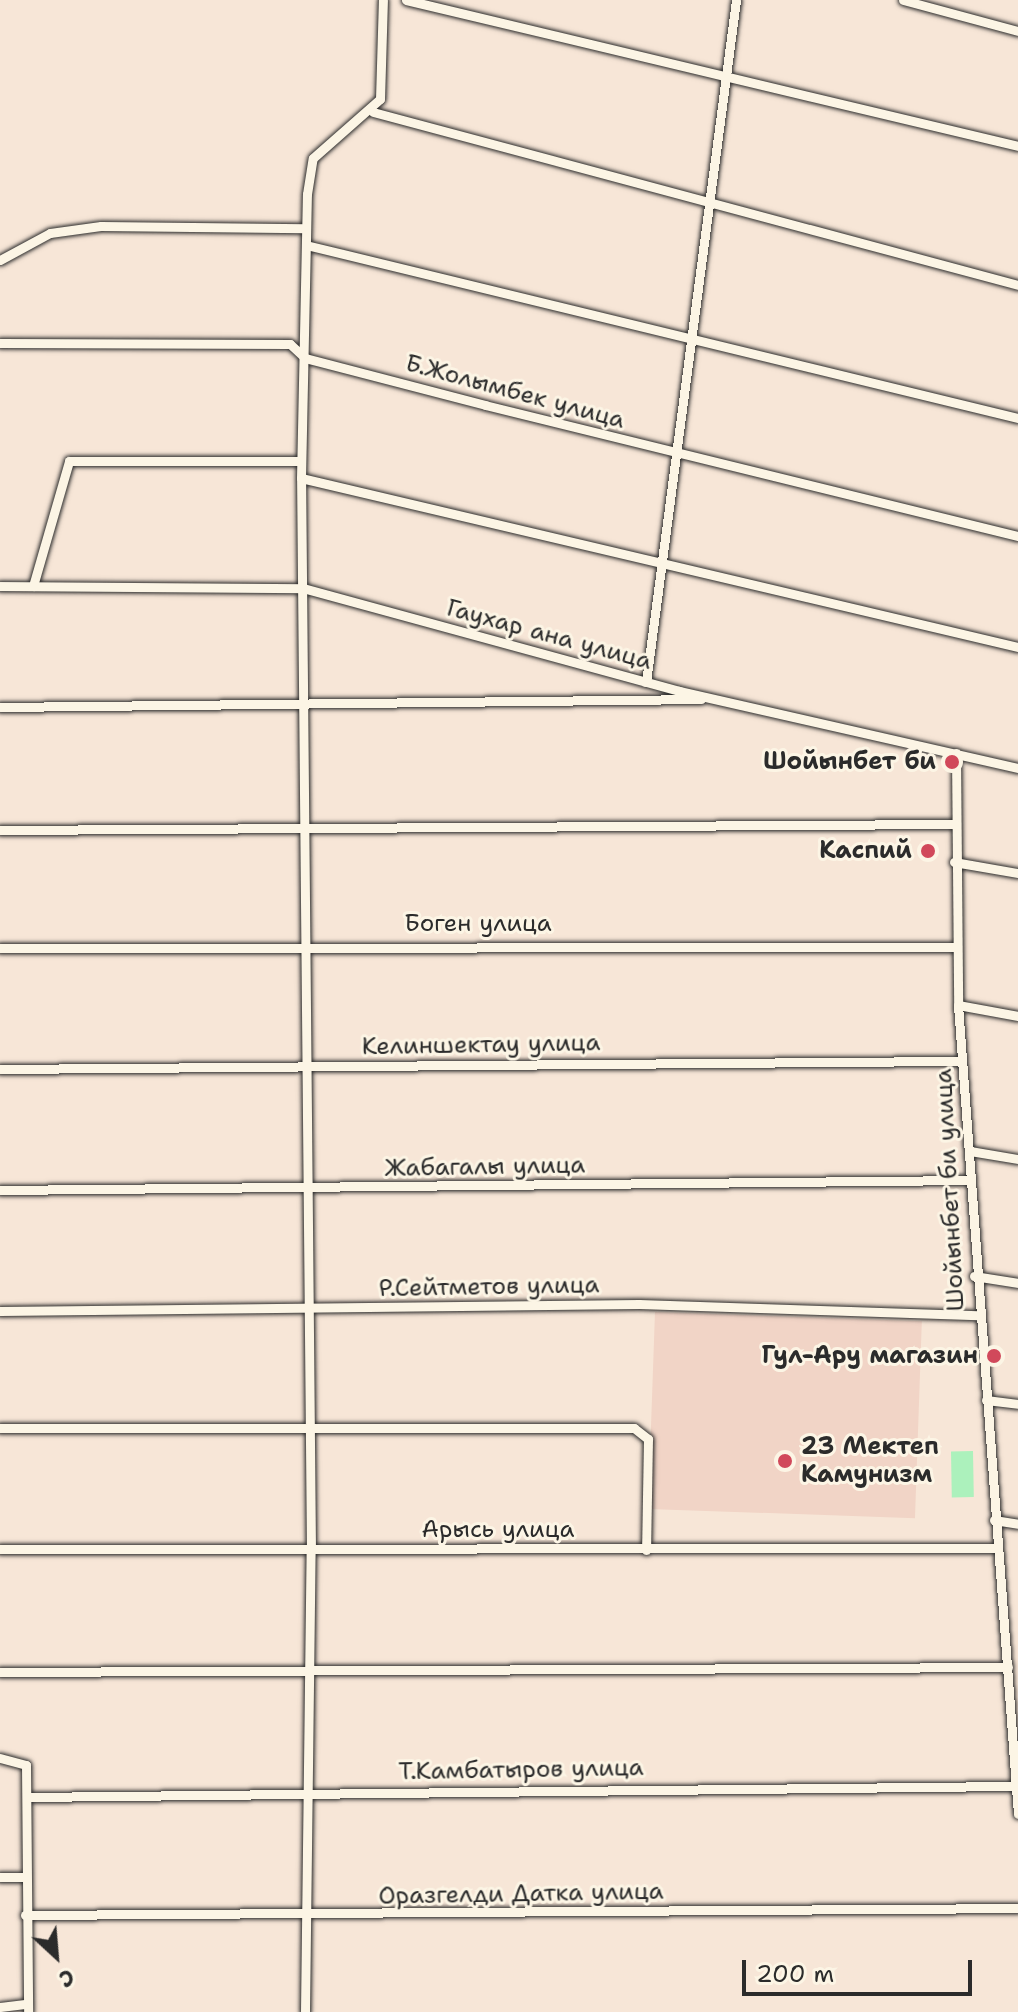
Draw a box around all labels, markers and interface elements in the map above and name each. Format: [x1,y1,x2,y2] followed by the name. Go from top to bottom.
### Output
[402,349,628,435] street label: Б.Жолымбек улица
[443,594,655,676] street label: Гаухар ана улица
[763,748,936,776] place label: Шойынбет би
[943,753,961,771] marker: Шойынбет би
[819,837,912,865] place label: Каспий
[919,842,937,860] marker: Каспий
[404,910,552,938] street label: Боген улица
[361,1029,601,1061] street label: Келиншектау улица
[929,1068,971,1312] street label: Шойынбет би улица
[384,1151,586,1183] street label: Жабагалы улица
[378,1271,600,1303] street label: Р.Сейтметов улица
[762,1342,978,1370] place label: Гул-Ару магазин
[985,1347,1003,1365] marker: Гул-Ару магазин
[801,1433,939,1489] place label: 23 Мектеп Камунизм
[776,1452,794,1470] marker: 23 Мектеп Камунизм
[422,1516,574,1544] street label: Арысь улица
[398,1753,644,1787] street label: Т.Камбатыров улица
[378,1877,664,1911] street label: Оразгелди Датка улица
[16,1916,96,1996] north arrow
[746,1944,976,1994] scale bar
[756,1958,834,1990] text: 200 m
[54,1962,79,1994] text: С

